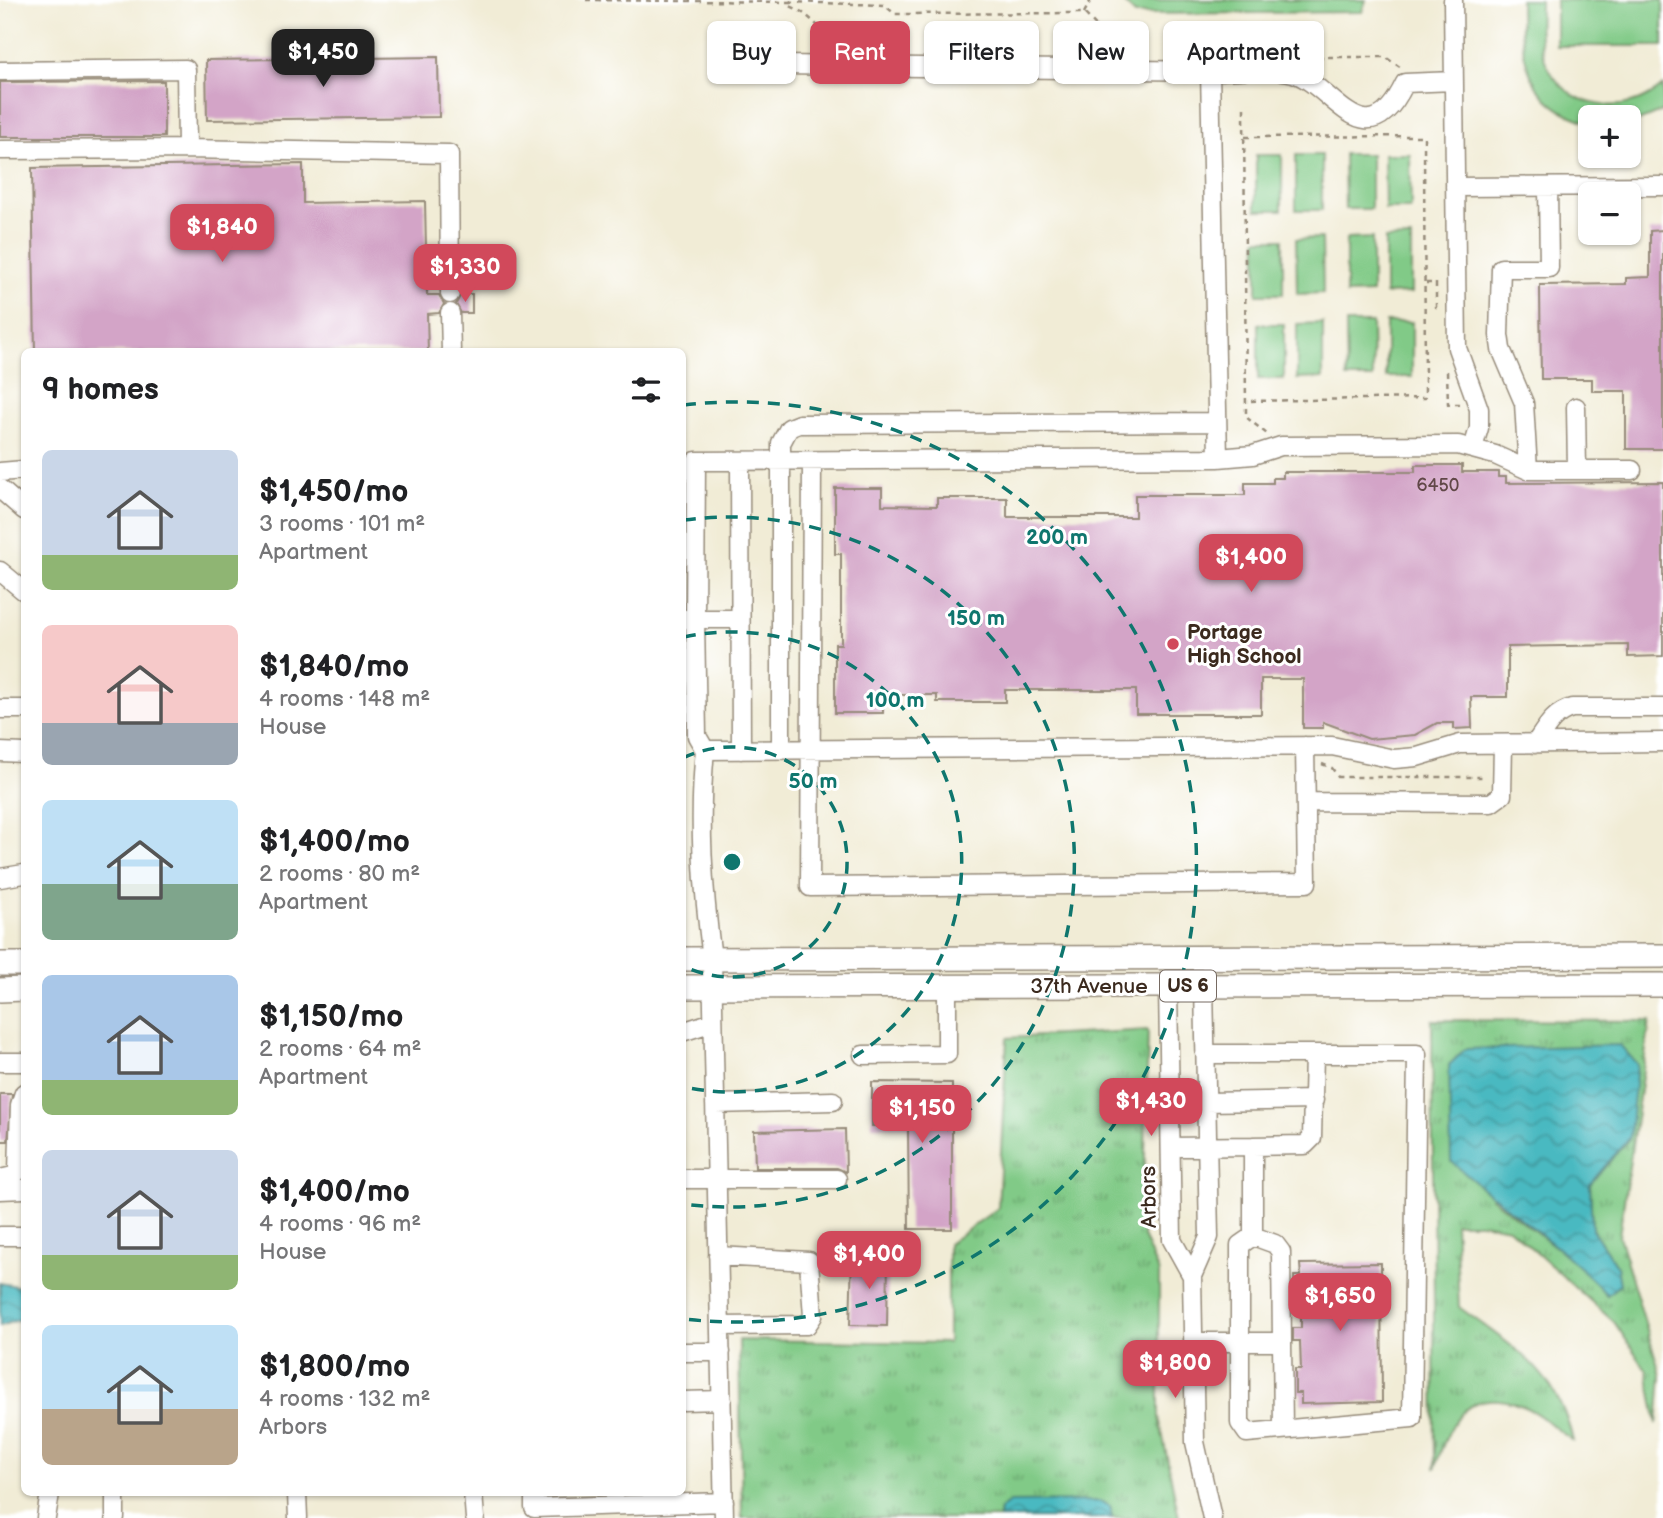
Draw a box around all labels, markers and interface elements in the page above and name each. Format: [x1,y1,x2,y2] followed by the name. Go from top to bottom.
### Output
[707,21,796,84] chip: Buy
[810,21,910,84] chip: Rent
[924,21,1039,84] chip: Filters
[1053,21,1149,84] chip: New
[1163,21,1324,84] chip: Apartment
[266,29,380,89] pin: $1,450
[287,38,359,66] text: $1,450
[1578,105,1641,245] map controls
[1578,105,1641,168] button: +
[1578,182,1641,245] button: −
[165,204,279,264] pin: $1,840
[186,213,258,241] text: $1,840
[408,244,522,304] pin: $1,330
[429,253,501,281] text: $1,330
[627,371,665,409] icon: filters
[42,372,159,408] text: 9 homes
[259,474,408,510] text: $1,450/mo
[1417,475,1459,496] house number: 6450
[98,478,182,562] icon: home
[259,510,425,538] text: 3 rooms · 101 m²
[1026,525,1088,550] text: 200 m
[1194,534,1308,594] pin: $1,400
[259,538,368,566] text: Apartment
[1215,543,1287,571] text: $1,400
[947,606,1005,631] text: 150 m
[1187,620,1302,669] place label: Portage High School
[1165,636,1181,652] marker: Portage High School
[259,649,409,685] text: $1,840/mo
[98,653,182,737] icon: home
[259,685,430,713] text: 4 rooms · 148 m²
[866,688,924,713] text: 100 m
[259,713,326,741] text: House
[789,769,837,794] text: 50 m
[259,824,410,860] text: $1,400/mo
[98,828,182,912] icon: home
[720,850,744,874] centre of rings
[259,860,420,888] text: 2 rooms · 80 m²
[259,888,368,916] text: Apartment
[1160,970,1216,1002] road number: US 6
[1030,974,1148,999] street label: 37th Avenue
[259,999,403,1035] text: $1,150/mo
[98,1003,182,1087] icon: home
[259,1035,421,1063] text: 2 rooms · 64 m²
[259,1063,368,1091] text: Apartment
[1094,1078,1208,1138] pin: $1,430
[865,1086,979,1145] pin: $1,150
[1115,1087,1187,1115] text: $1,430
[888,1094,956,1122] text: $1,150
[1136,1166,1162,1228] street label: Arbors
[259,1174,410,1210] text: $1,400/mo
[98,1178,182,1262] icon: home
[259,1210,421,1238] text: 4 rooms · 96 m²
[812,1232,926,1291] pin: $1,400
[259,1238,326,1266] text: House
[833,1240,905,1268] text: $1,400
[1283,1274,1397,1333] pin: $1,650
[1304,1282,1376,1310] text: $1,650
[1118,1340,1232,1400] pin: $1,800
[259,1349,410,1385] text: $1,800/mo
[1139,1349,1211,1377] text: $1,800
[98,1353,182,1437] icon: home
[259,1385,430,1413] text: 4 rooms · 132 m²
[259,1413,327,1441] text: Arbors

